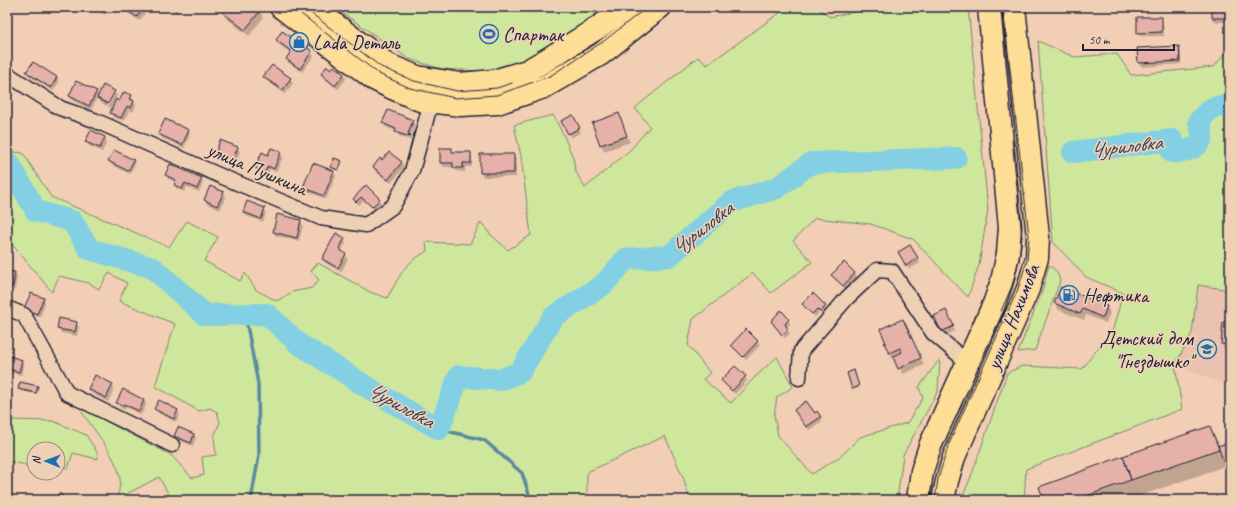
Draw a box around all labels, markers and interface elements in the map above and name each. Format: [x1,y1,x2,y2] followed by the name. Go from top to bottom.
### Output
[503,22,565,47] place label: Спартак
[478,23,500,45] sports icon: Спартак
[1083,26,1174,52] scale bar
[313,30,401,55] place label: Lada Dеталь
[288,31,310,53] shop icon: Lada Dеталь
[1089,32,1111,48] text: 50 m
[1089,128,1165,163] water label: Чуриловка
[203,136,312,202] street label: улица Пушкина
[666,194,740,260] water label: Чуриловка
[980,260,1046,374] street label: улица Нахимова
[1083,283,1150,308] place label: Нефтика
[1058,284,1080,306] fuel station icon: Нефтика
[1100,326,1197,374] place label: Детский дом "Гнездышко"
[1196,338,1218,360] school or university icon: Детский дом "Гнездышко"
[363,376,440,435] water label: Чуриловка
[26,441,66,481] north arrow
[29,455,43,464] text: N

